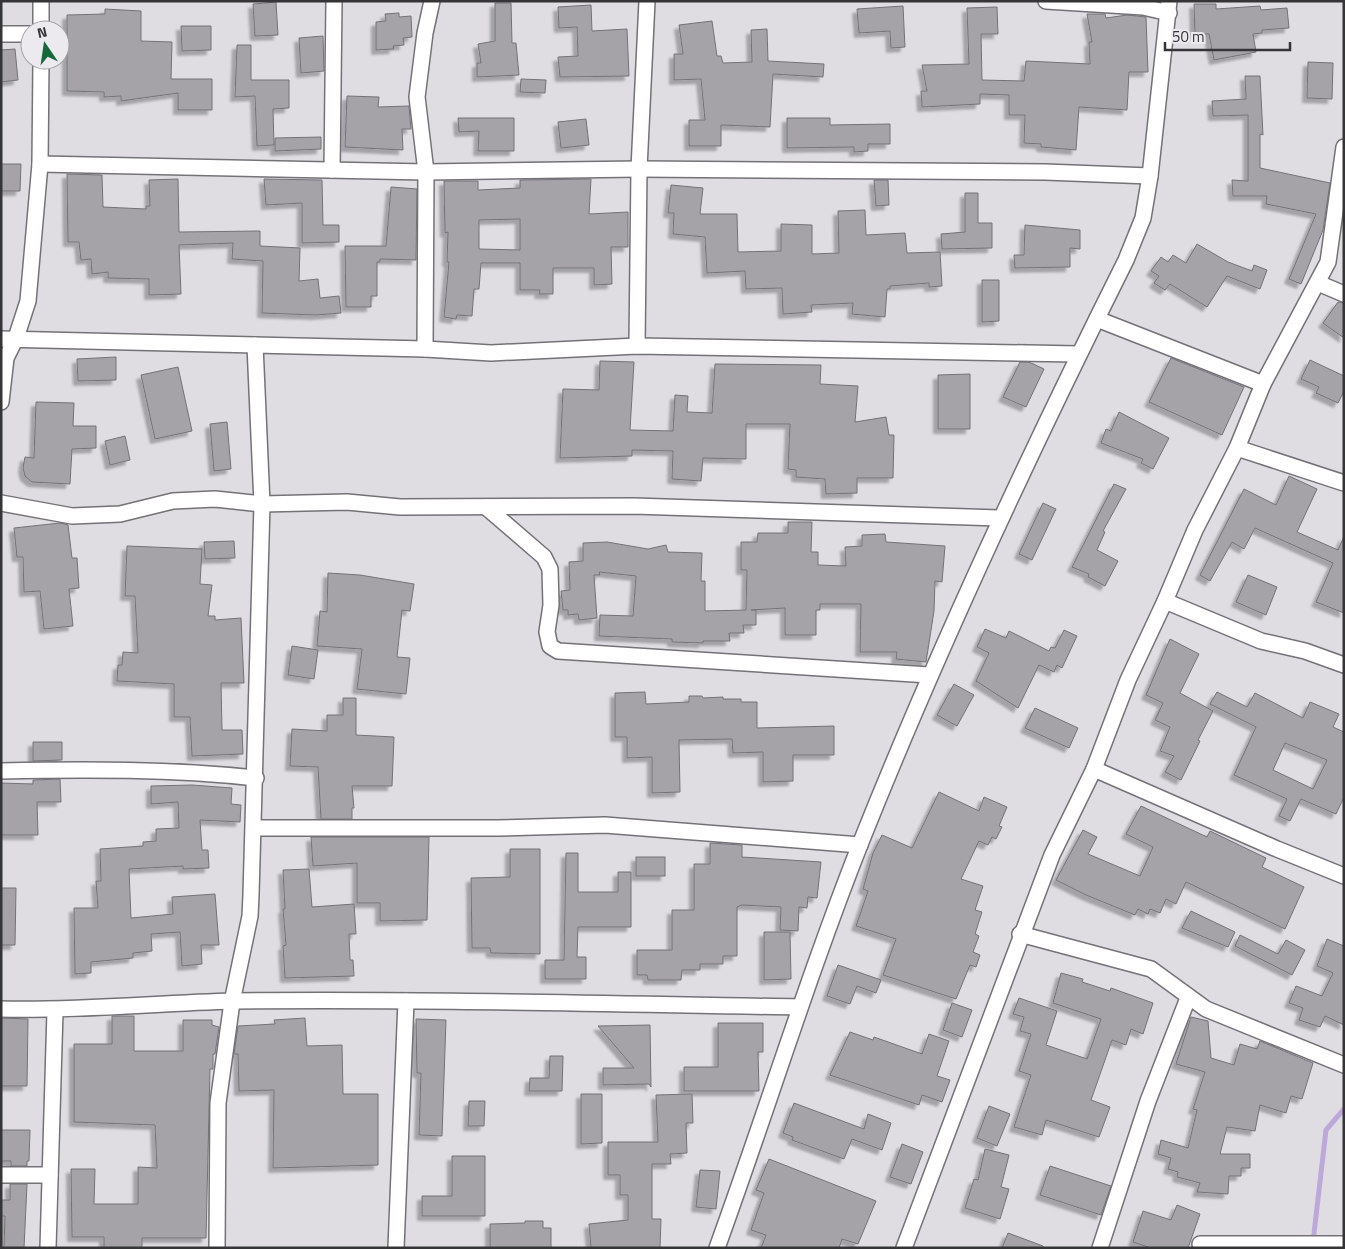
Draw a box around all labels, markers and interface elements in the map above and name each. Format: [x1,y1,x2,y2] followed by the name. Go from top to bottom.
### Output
[20,20,70,70] north arrow
[1165,20,1290,52] scale bar
[35,21,49,43] text: N
[1172,25,1205,48] text: 50 m

